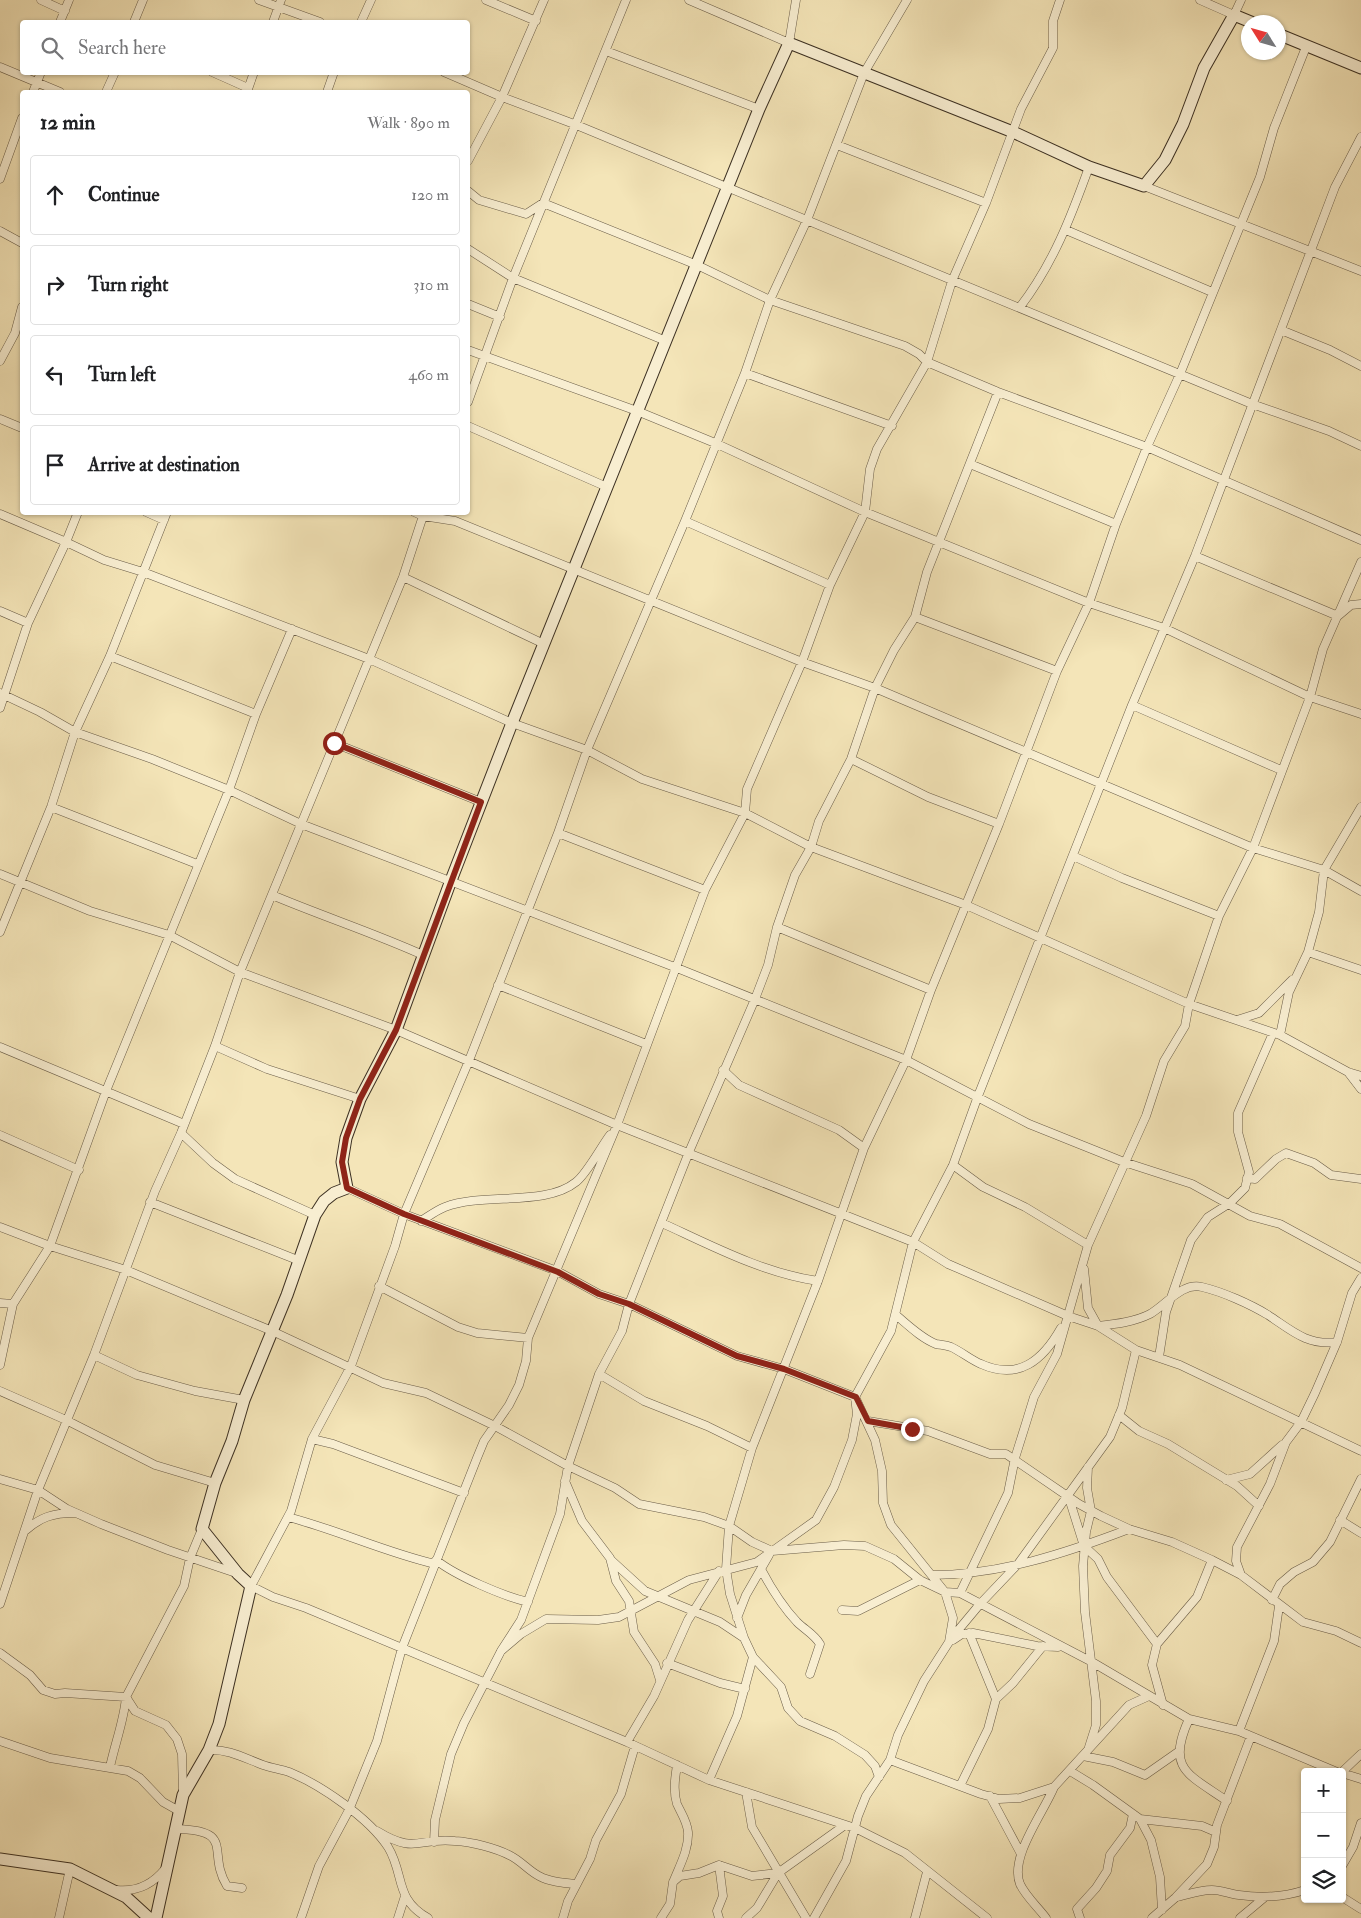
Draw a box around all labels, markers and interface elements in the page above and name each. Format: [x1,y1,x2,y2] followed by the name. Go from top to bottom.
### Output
[1241,15,1286,60] north arrow
[20,20,470,75] search box
[38,34,66,62] icon: search
[78,36,166,60] text: Search here
[40,109,95,136] text: 12 min
[367,113,450,133] text: Walk · 890 m
[41,181,69,209] icon: ahead
[88,183,159,207] text: Continue
[411,185,449,205] text: 120 m
[41,271,69,299] icon: right
[88,273,168,297] text: Turn right
[413,275,449,295] text: 310 m
[41,361,69,389] icon: left
[88,363,156,387] text: Turn left
[408,365,449,385] text: 460 m
[41,451,69,479] icon: arrive
[88,453,240,477] text: Arrive at destination
[323,732,346,755] route start
[901,1418,924,1441] route end
[1301,1768,1346,1903] map controls
[1301,1768,1346,1813] button: +
[1301,1813,1346,1858] button: −
[1301,1858,1346,1903] button: layers

